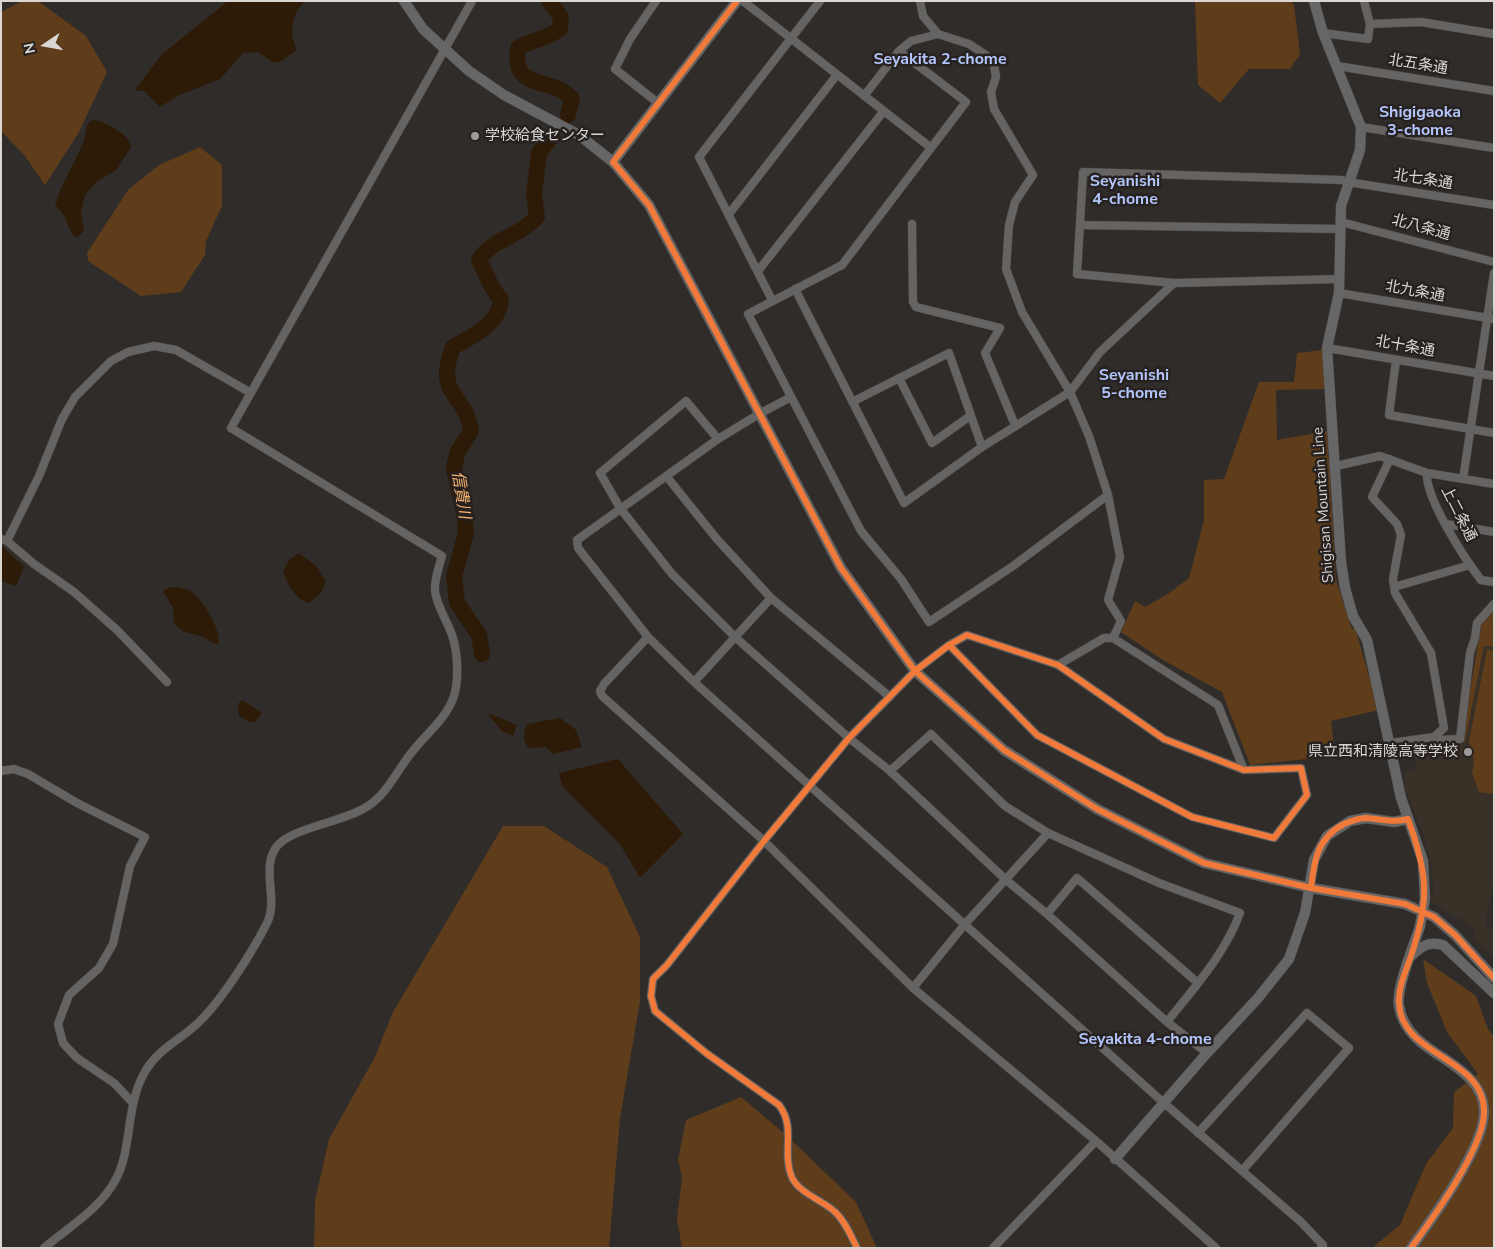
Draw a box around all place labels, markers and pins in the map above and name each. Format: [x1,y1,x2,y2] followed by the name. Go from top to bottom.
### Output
[485,127,605,145] place label: 学校給食センター
[469,130,481,142] marker: 学校給食センター
[1308,743,1458,761] place label: 県立西和清陵高等学校
[1462,746,1474,758] marker: 県立西和清陵高等学校

